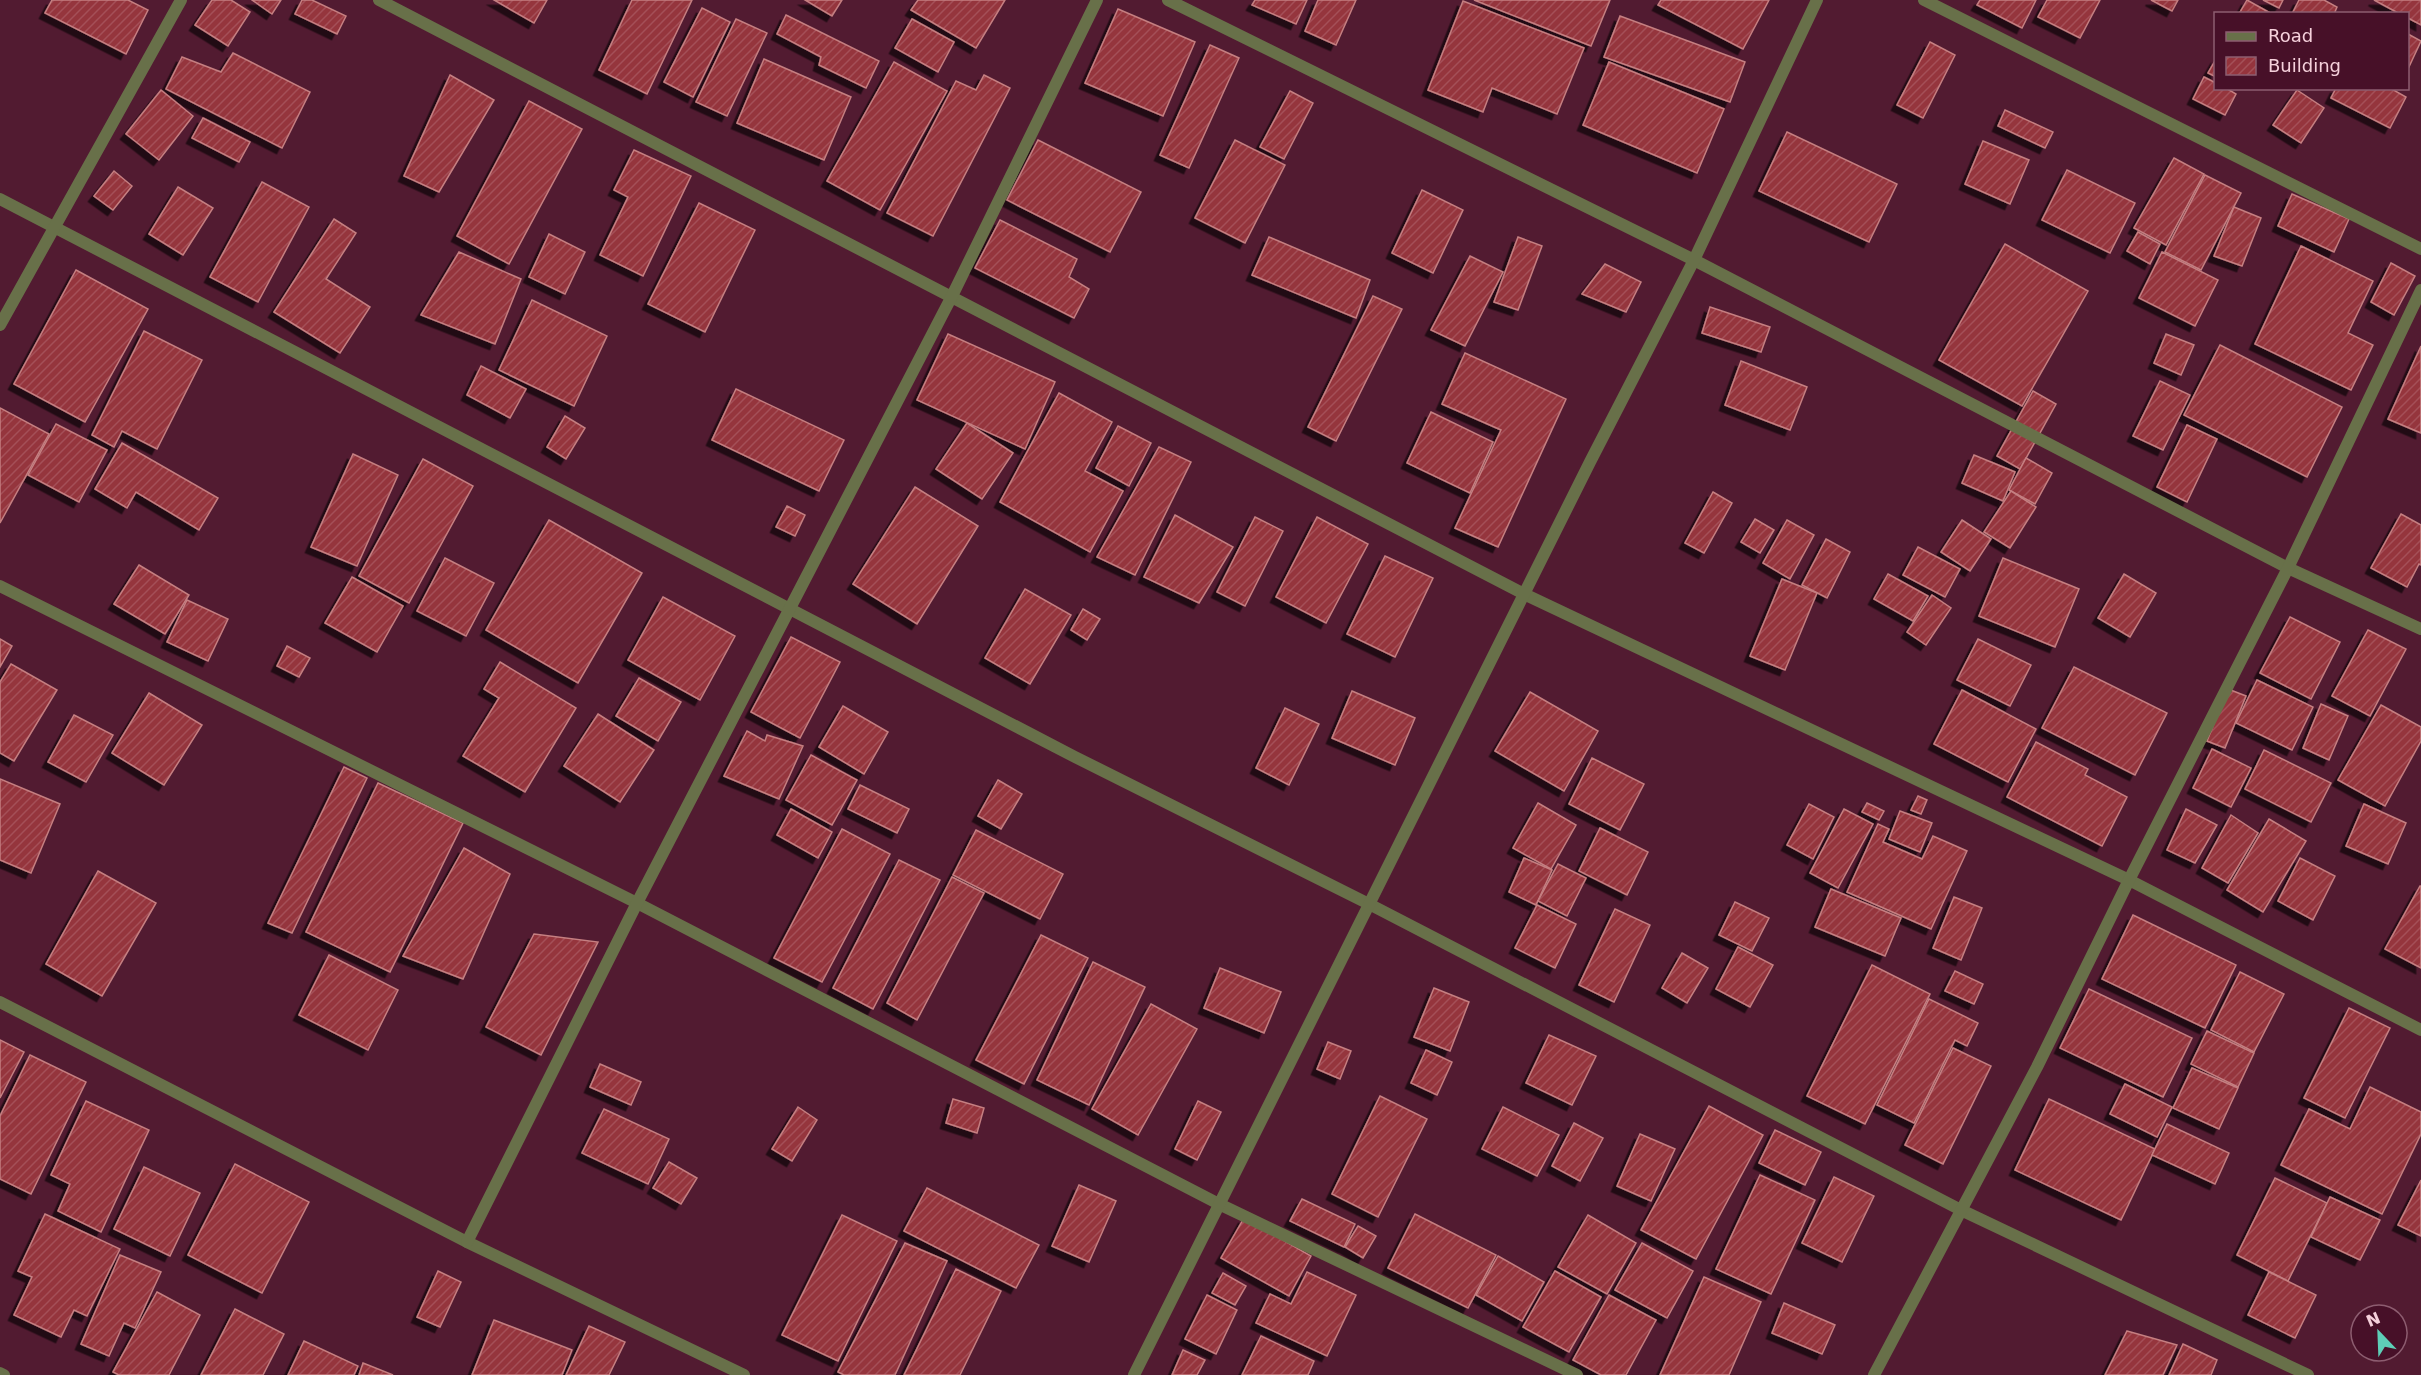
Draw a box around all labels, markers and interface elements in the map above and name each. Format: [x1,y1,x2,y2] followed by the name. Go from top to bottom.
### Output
[2214,12,2409,90] legend
[2268,25,2313,46] text: Road
[2268,55,2341,76] text: Building
[2349,1303,2409,1363] north arrow
[2363,1308,2383,1331] text: N

